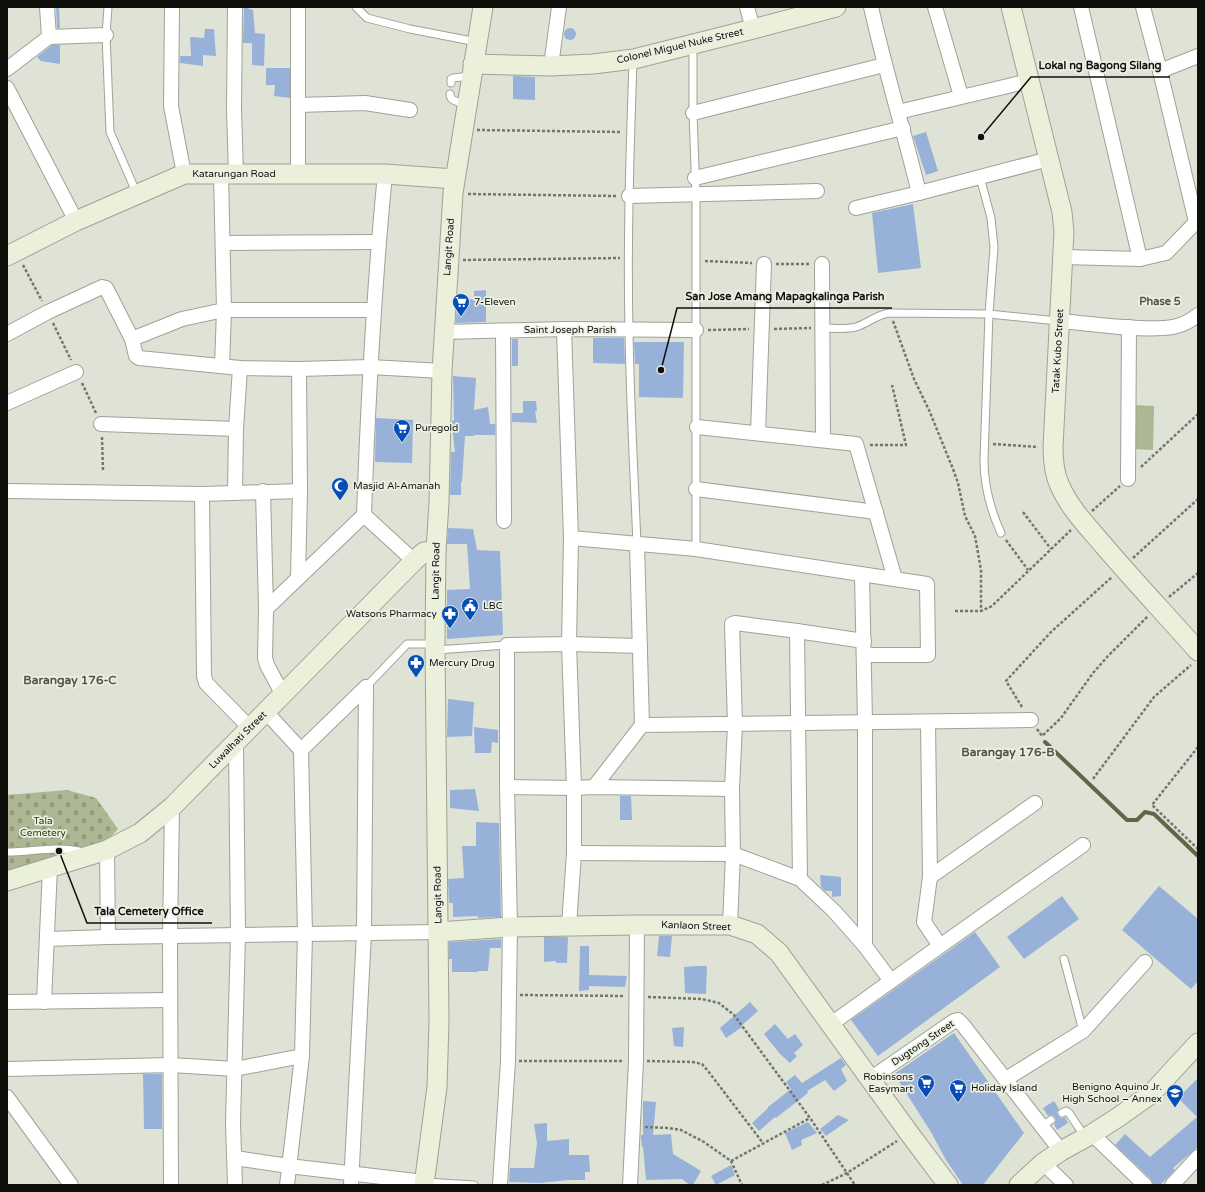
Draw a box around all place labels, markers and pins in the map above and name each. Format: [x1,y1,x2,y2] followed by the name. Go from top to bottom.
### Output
[1031,54,1170,77] callout: Lokal ng Bagong Silang
[677,285,892,308] callout: San Jose Amang Mapagkalinga Parish
[451,292,471,317] supermarket icon: 7-Eleven
[474,296,516,308] place label: 7-Eleven
[392,418,412,443] supermarket icon: Puregold
[415,422,458,434] place label: Puregold
[330,476,350,501] mosque icon: Masjid Al-Amanah
[353,480,440,492] place label: Masjid Al-Amanah
[460,596,480,621] public building icon: LBC
[483,600,503,612] place label: LBC
[440,604,460,629] pharmacy icon: Watsons Pharmacy
[346,608,438,620] place label: Watsons Pharmacy
[406,653,426,678] pharmacy icon: Mercury Drug
[429,657,495,669] place label: Mercury Drug
[87,900,212,923] callout: Tala Cemetery Office
[863,1071,913,1095] place label: Robinsons Easymart
[916,1073,936,1098] supermarket icon: Robinsons Easymart
[948,1078,968,1103] supermarket icon: Holiday Island
[1062,1081,1162,1105] place label: Benigno Aquino Jr. High School – Annex
[971,1082,1037,1094] place label: Holiday Island
[1165,1083,1185,1108] school or university icon: Benigno Aquino Jr. High School – Annex

